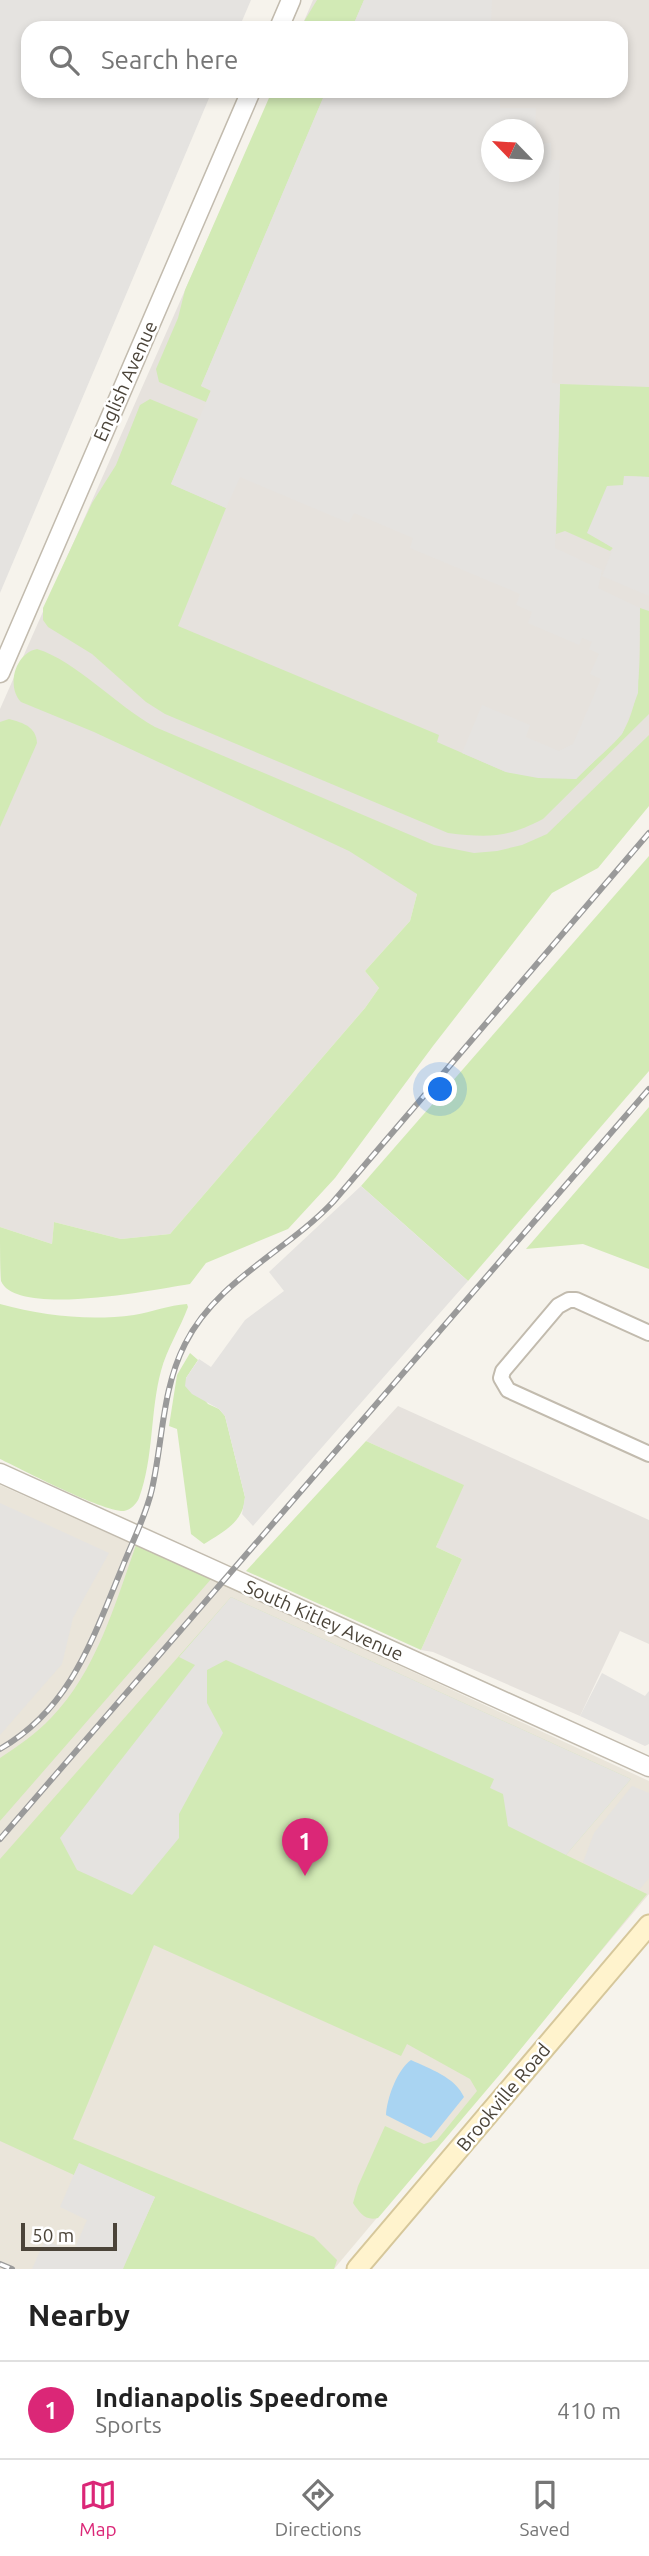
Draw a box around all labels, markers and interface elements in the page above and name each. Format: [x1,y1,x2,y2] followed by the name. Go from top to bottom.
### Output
[21,21,628,98] search box
[45,41,83,79] icon: search
[101,45,238,74] text: Search here
[481,119,544,182] north arrow
[89,317,161,445] street label: English Avenue
[423,1072,457,1106] your location
[241,1575,407,1665] street label: South Kitley Avenue
[282,1818,328,1876] pin: 1
[452,2039,554,2155] street label: Brookville Road
[21,2220,117,2252] scale bar
[32,2224,74,2246] text: 50 m
[28,2298,130,2332] text: Nearby
[95,2383,388,2412] text: Indianapolis Speedrome
[45,2398,57,2423] text: 1
[557,2398,621,2423] text: 410 m
[95,2412,162,2437] text: Sports
[79,2476,117,2540] tab: Map
[275,2476,362,2540] tab: Directions
[519,2476,570,2540] tab: Saved

